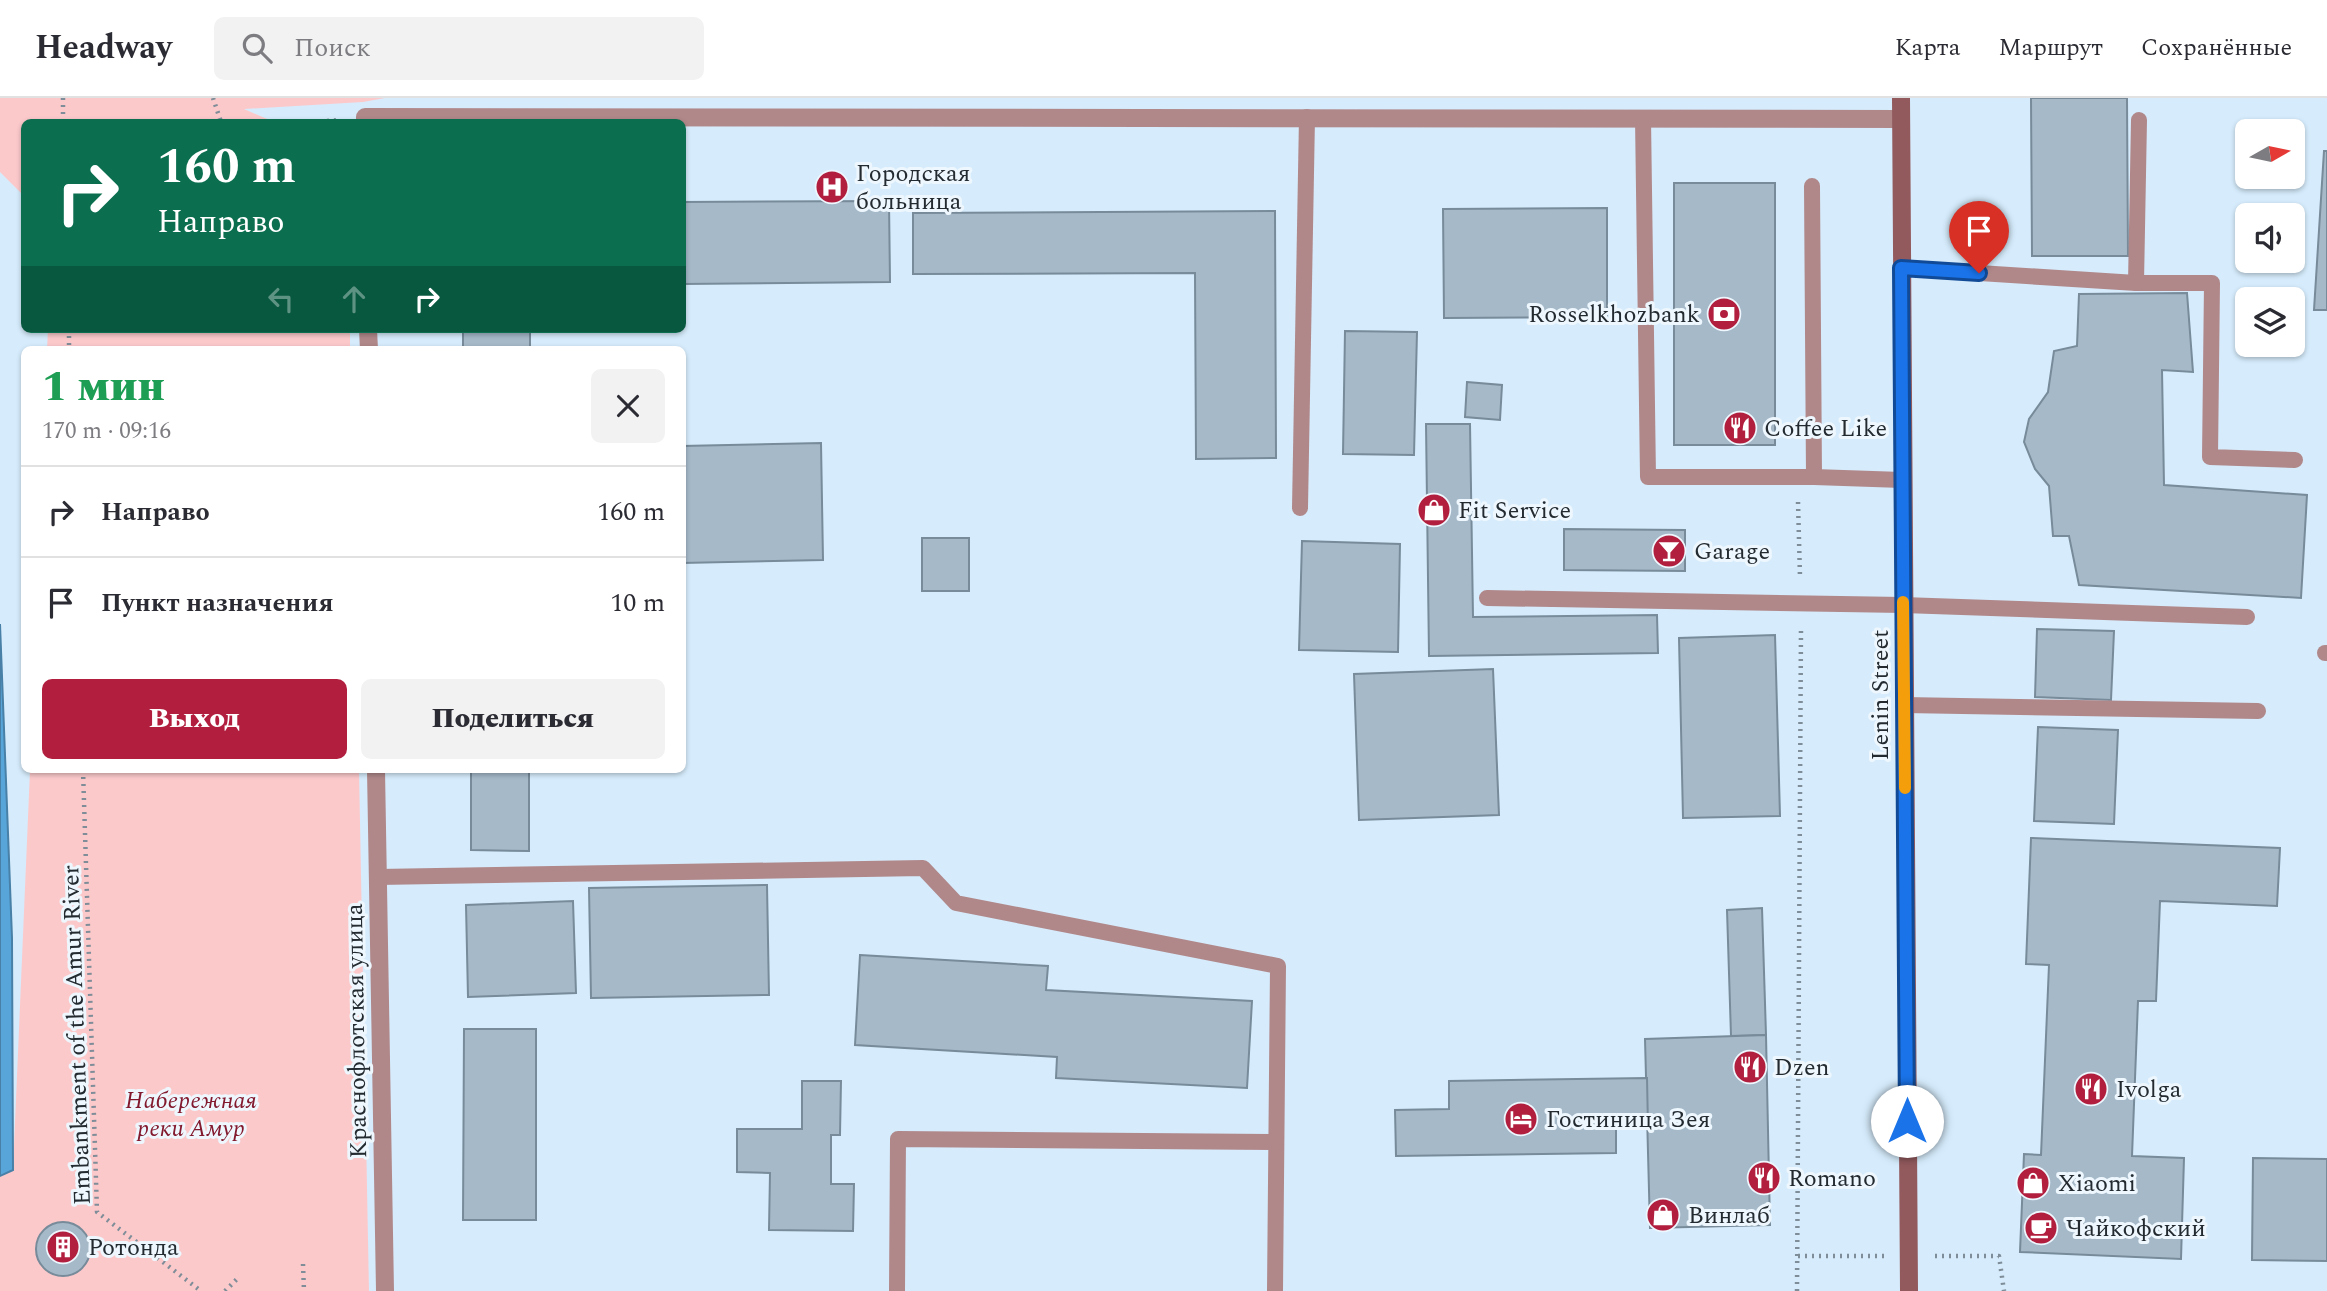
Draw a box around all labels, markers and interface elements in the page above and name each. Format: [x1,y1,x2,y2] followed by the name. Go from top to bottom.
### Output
[214,17,704,80] search box
[35,23,172,73] text: Headway
[294,28,371,68] text: Поиск
[238,29,276,67] icon: search
[1895,30,1960,66] text: Карта
[1998,30,2103,66] text: Маршрут
[2141,30,2292,66] text: Сохранённые
[2235,119,2305,189] north arrow
[2235,119,2305,357] map controls
[157,130,296,205] text: 160 m
[42,147,133,238] icon: right
[856,156,970,220] place label: Городская больница
[813,168,851,206] hospital icon: Городская больница
[157,198,284,247] text: Направо
[1949,201,2009,273] pin
[2235,203,2305,273] button: sound
[1960,212,1998,250] icon: arrive
[262,280,300,318] icon: left
[335,280,373,318] icon: ahead
[408,280,446,318] icon: right
[2235,287,2305,357] button: layers
[1705,295,1743,333] bank icon: Rosselkhozbank
[1528,297,1700,333] place label: Rosselkhozbank
[42,356,165,419] text: 1 мин
[591,369,665,443] button: close
[1721,409,1759,447] restaurant icon: Coffee Like
[1764,411,1887,447] place label: Coffee Like
[42,414,171,449] text: 170 m · 09:16
[1415,491,1453,529] shop icon: Fit Service
[101,492,210,532] text: Направо
[597,492,665,532] text: 160 m
[42,493,80,531] icon: right
[1458,493,1571,529] place label: Fit Service
[1650,532,1688,570] bar icon: Garage
[1694,534,1770,570] place label: Garage
[101,583,334,623] text: Пункт назначения
[610,583,665,623] text: 10 m
[42,584,80,622] icon: arrive
[1863,629,1899,761] street label: Lenin Street
[42,679,347,759] button: Выход
[361,679,665,759] button: Поделиться
[53,864,101,1206] street label: Embankment of the Amur River
[337,903,377,1159] street label: Краснофлотская улица
[1731,1048,1769,1086] restaurant icon: Dzen
[1774,1050,1830,1086] place label: Dzen
[2072,1070,2110,1108] restaurant icon: Ivolga
[2116,1072,2182,1108] place label: Ivolga
[125,1083,257,1147] park label: Набережная реки Амур
[1870,1084,1944,1158] position arrow
[1502,1100,1540,1138] hotel icon: Гостиница Зея
[1546,1102,1710,1138] place label: Гостиница Зея
[1745,1159,1783,1197] restaurant icon: Romano
[1788,1161,1876,1197] place label: Romano
[2014,1164,2052,1202] shop icon: Xiaomi
[2058,1166,2136,1202] place label: Xiaomi
[1644,1196,1682,1234] shop icon: Винлаб
[1688,1198,1770,1234] place label: Винлаб
[2022,1209,2060,1247] cafe icon: Чайкофский
[2066,1211,2206,1247] place label: Чайкофский
[44,1228,82,1266] building icon: Ротонда
[88,1230,179,1266] place label: Ротонда

